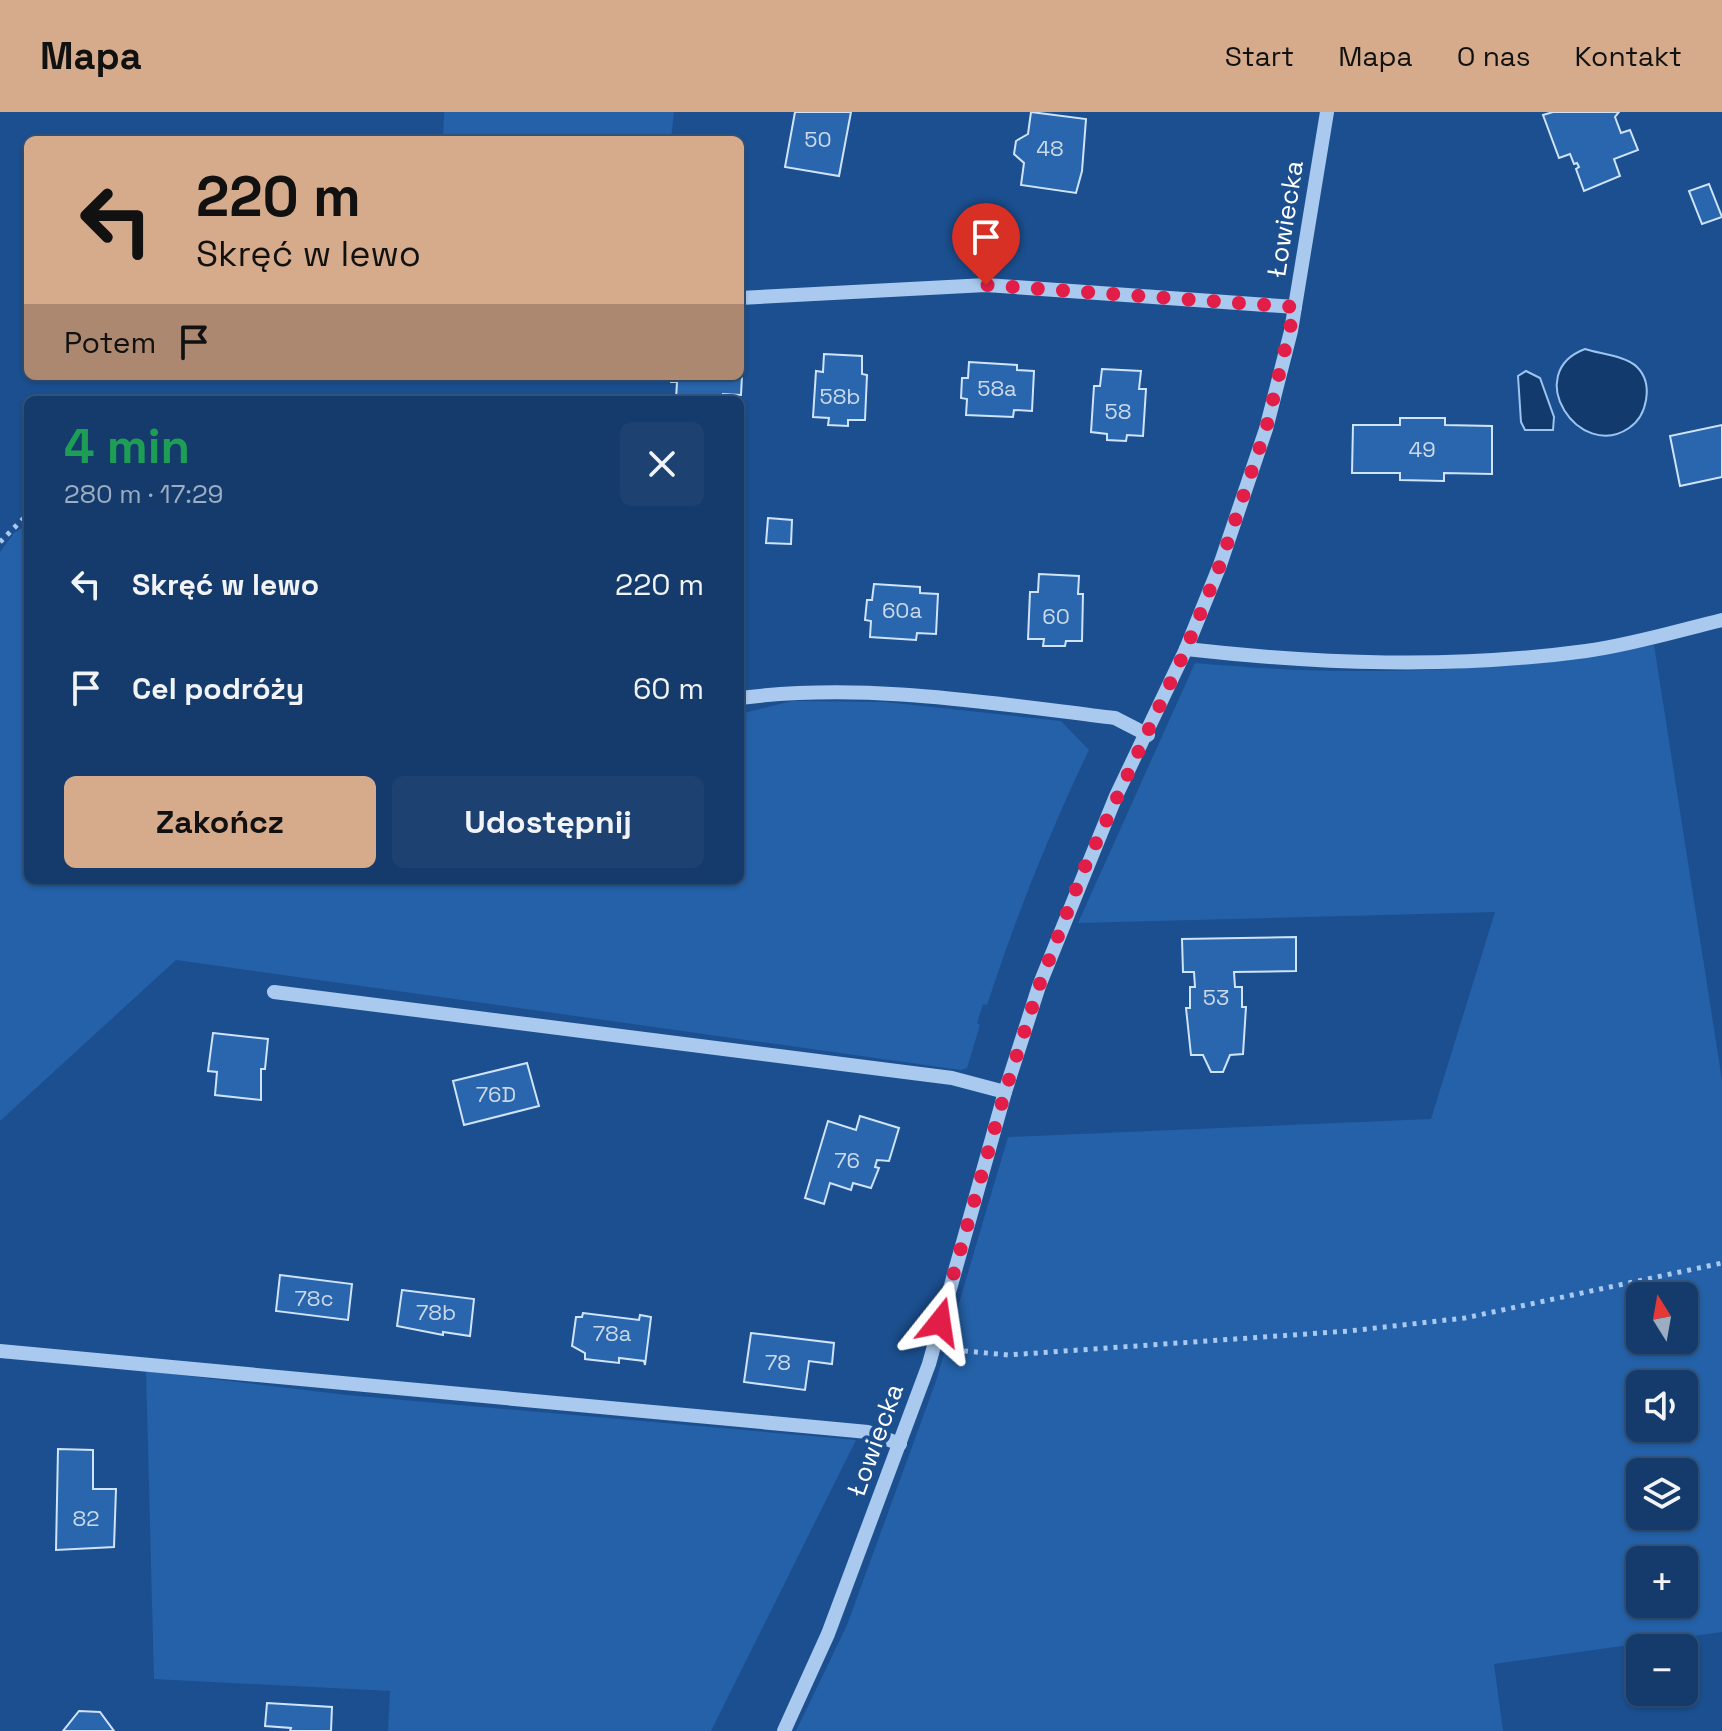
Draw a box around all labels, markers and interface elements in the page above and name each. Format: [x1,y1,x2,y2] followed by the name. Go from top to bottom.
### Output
[40,32,142,80] text: Mapa
[1225,38,1294,74] text: Start
[1338,38,1413,74] text: Mapa
[1457,38,1531,74] text: O nas
[1575,38,1682,74] text: Kontakt
[804,125,832,153] house number: 50
[1036,134,1064,162] house number: 48
[1259,158,1311,280] street label: Łowiecka
[196,161,361,232] text: 220 m
[64,168,168,272] icon: left
[952,203,1020,285] pin
[964,215,1008,259] icon: arrive
[196,231,421,277] text: Skręć w lewo
[172,320,216,364] icon: arrive
[64,323,156,362] text: Potem
[977,374,1017,402] house number: 58a
[819,382,861,410] house number: 58b
[1105,397,1131,425] house number: 58
[64,416,190,477] text: 4 min
[620,422,704,506] button: close
[1408,435,1436,463] house number: 49
[64,477,223,511] text: 280 m · 17:29
[64,562,108,606] icon: left
[132,565,319,604] text: Skręć w lewo
[615,565,704,604] text: 220 m
[882,596,922,624] house number: 60a
[1042,602,1070,630] house number: 60
[64,666,108,710] icon: arrive
[132,669,304,708] text: Cel podróży
[633,669,704,708] text: 60 m
[64,776,376,868] button: Zakończ
[392,776,704,868] button: Udostępnij
[1203,983,1229,1011] house number: 53
[476,1080,516,1108] house number: 76D
[834,1146,860,1174] house number: 76
[898,1280,982,1364] position arrow
[1626,1282,1698,1354] north arrow
[1626,1282,1698,1706] map controls
[294,1284,334,1312] house number: 78c
[416,1298,456,1326] house number: 78b
[593,1319,632,1347] house number: 78a
[765,1348,791,1376] house number: 78
[1626,1370,1698,1442] button: sound
[839,1379,911,1501] street label: Łowiecka
[1626,1458,1698,1530] button: layers
[73,1504,99,1532] house number: 82
[1626,1546,1698,1618] button: +
[1626,1634,1698,1706] button: −

